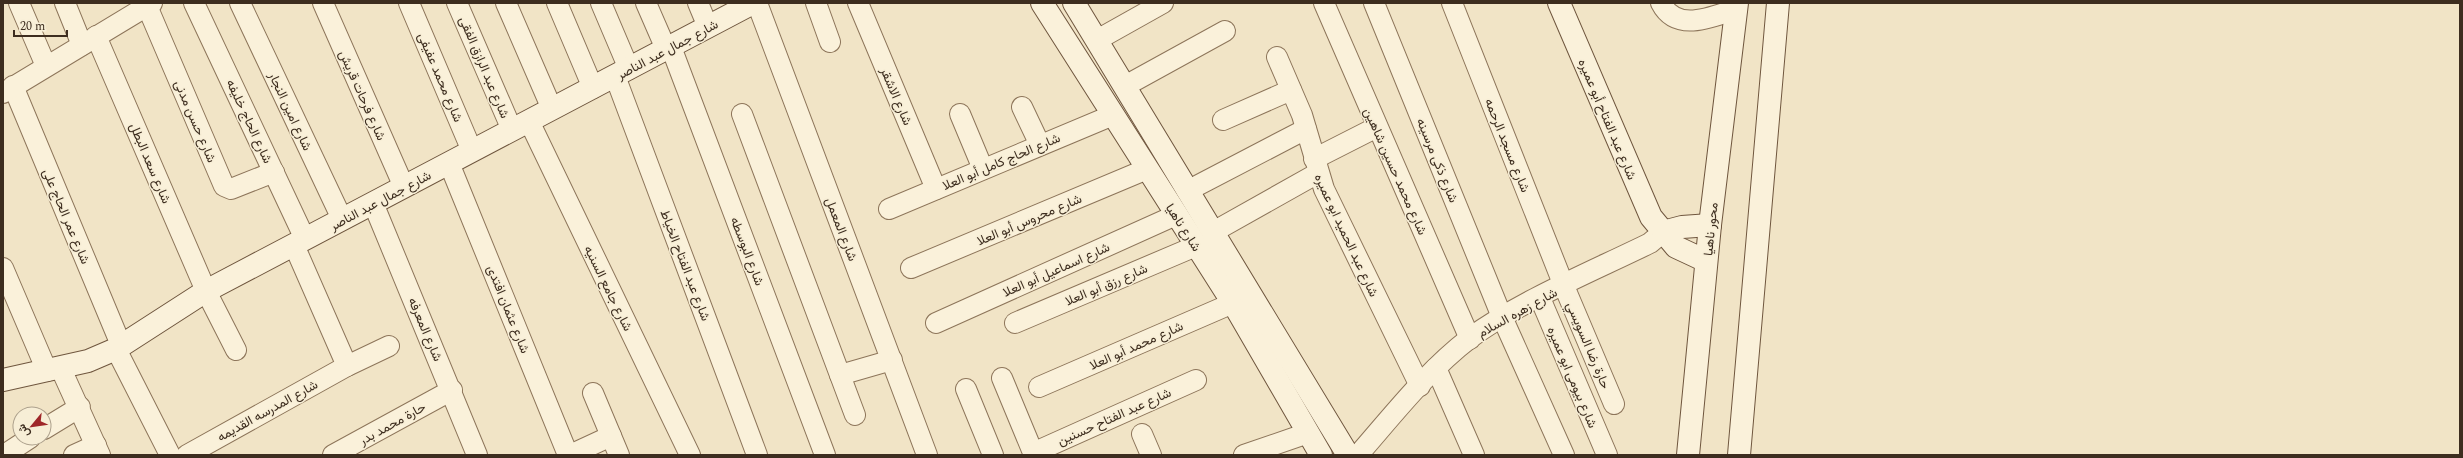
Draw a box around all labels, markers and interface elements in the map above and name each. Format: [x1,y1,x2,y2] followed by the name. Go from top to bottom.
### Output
[14,12,67,38] scale bar
[454,13,515,122] street label: شارع عبد الرازق الفقى
[612,15,722,86] street label: شارع جمال عبد الناصر
[20,17,45,36] text: 20 m
[412,29,468,125] street label: شارع محمد عفيفى
[333,47,391,144] street label: شارع فرحات قريش
[1573,56,1642,183] street label: شارع عبد الفتاح أبو عميره
[874,63,917,129] street label: شارع الاشقر
[263,68,317,154] street label: شارع امين النجار
[221,76,277,167] street label: شارع الحاج خليفه
[169,77,221,166] street label: شارع حسن مدنى
[1479,95,1535,195] street label: شارع مسجد الرحمه
[1358,105,1432,238] street label: شارع محمد حسين شاهين
[1411,115,1463,206] street label: شارع ذكى مرسينه
[124,120,176,207] street label: شارع سعد البطل
[939,128,1063,196] street label: شارع الحاج كامل أبو العلا
[37,165,95,267] street label: شارع عمر الحاج على
[325,166,435,237] street label: شارع جمال عبد الناصر
[1309,170,1384,300] street label: شارع عبد الحميد ابو عميره
[974,189,1085,251] street label: شارع محروس أبو العلا
[820,194,862,264] street label: شارع المعمل
[1160,200,1206,255] street label: شارع ناهيا
[1698,201,1724,257] street label: محور ناهيا
[655,207,716,324] street label: شارع عبد الفتاح الخياط
[725,214,769,289] street label: شارع البوسطه
[1000,237,1113,303] street label: شارع اسماعيل أبو العلا
[579,242,637,335] street label: شارع جامع السنيه
[1062,259,1151,311] street label: شارع رزق أبو العلا
[481,262,535,356] street label: شارع عثمان افتدى
[1474,283,1561,343] street label: شارع زهره السلام
[403,294,448,365] street label: شارع المعرفه
[1561,299,1616,392] street label: حارة رضا السويسي
[1086,316,1186,376] street label: شارع محمد أبو العلا
[1542,323,1603,431] street label: شارع بيومى ابو عميره
[213,375,322,447] street label: شارع المدرسه القديمه
[1054,383,1175,451] street label: شارع عبد الفتاح حسنين
[355,397,430,451] street label: حارة محمد بدر
[12,406,52,446] north arrow
[13,421,34,441] text: ش

